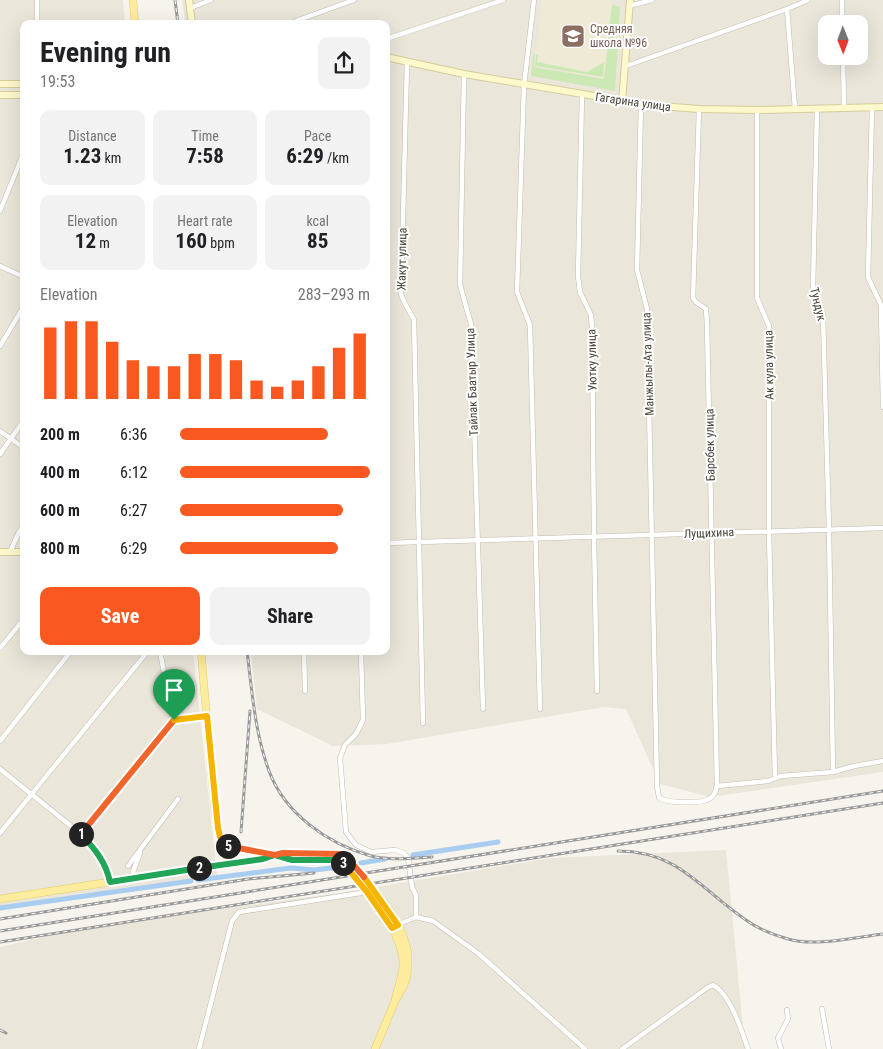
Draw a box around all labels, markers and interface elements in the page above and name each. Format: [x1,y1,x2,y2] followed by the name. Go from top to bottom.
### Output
[818,15,868,65] north arrow
[818,15,868,65] map controls
[590,22,647,50] place label: Средняя школа №96
[560,23,586,49] school or university icon: Средняя школа №96
[40,36,171,69] text: Evening run
[318,37,370,89] button: share
[40,72,75,91] text: 19:53
[594,90,672,114] street label: Гагарина улица
[68,128,116,144] text: Distance
[191,128,219,144] text: Time
[304,128,331,144] text: Pace
[63,144,101,168] text: 1.23
[186,144,224,168] text: 7:58
[286,144,324,168] text: 6:29
[101,150,121,166] text: km
[324,150,349,166] text: /km
[67,213,118,229] text: Elevation
[177,213,233,229] text: Heart rate
[306,213,329,229] text: kcal
[394,227,410,291] street label: Жакут улица
[75,229,96,253] text: 12
[175,229,207,253] text: 160
[307,229,328,253] text: 85
[96,235,110,251] text: m
[207,235,235,251] text: bpm
[40,285,98,304] text: Elevation
[298,285,370,304] text: 283–293 m
[807,286,829,322] street label: Тундук
[639,312,657,416] street label: Манжылы-Ата улица
[463,327,481,436] street label: Тайлак Баатыр Улица
[584,329,600,391] street label: Уютку улица
[761,330,777,400] street label: Ак кула улица
[702,408,718,482] street label: Барсбек улица
[40,425,80,444] text: 200 m
[120,425,147,444] text: 6:36
[40,463,80,482] text: 400 m
[120,463,147,482] text: 6:12
[40,501,80,520] text: 600 m
[120,501,147,520] text: 6:27
[684,525,735,541] street label: Лущихина
[40,539,80,558] text: 800 m
[120,539,147,558] text: 6:29
[40,587,200,645] button: Save
[210,587,370,645] button: Share
[153,669,195,720] pin
[160,676,188,704] icon: arrive
[68,822,94,846] pin: 1
[78,826,85,842] text: 1
[216,834,240,858] pin: 5
[225,838,232,854] text: 5
[330,850,356,876] pin: 3
[340,855,347,871] text: 3
[186,856,212,880] pin: 2
[196,860,203,876] text: 2

